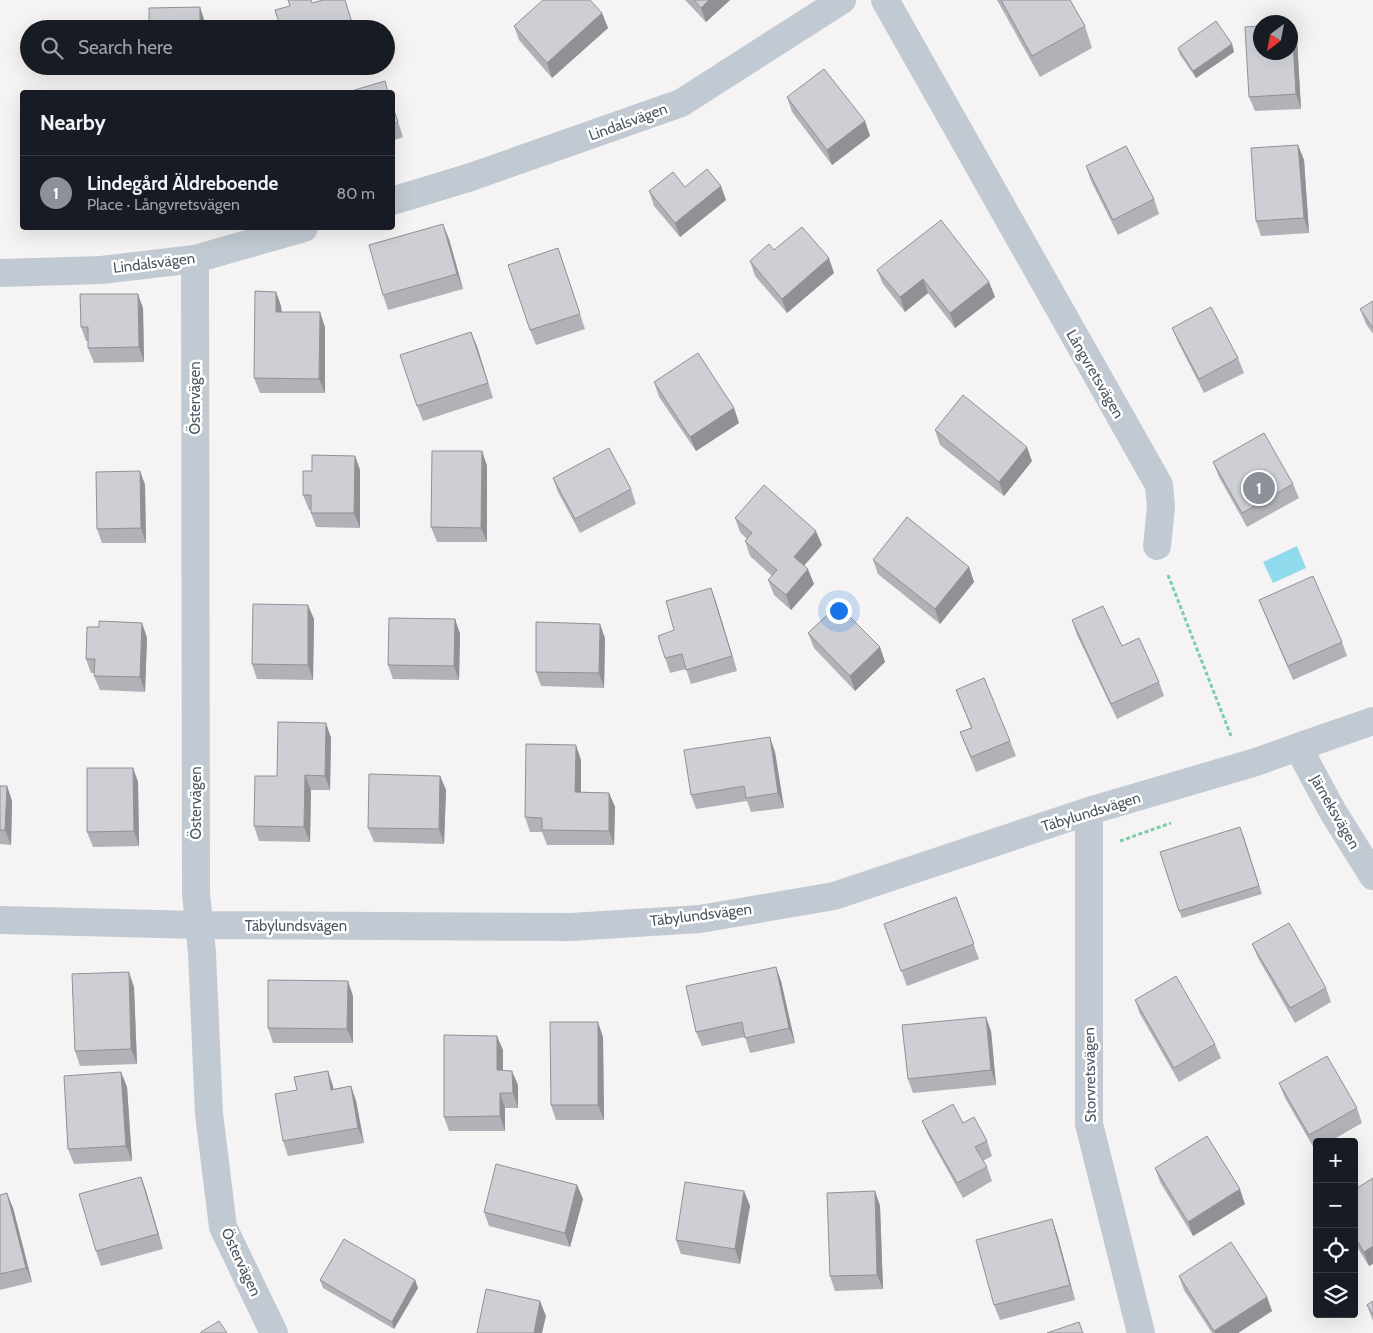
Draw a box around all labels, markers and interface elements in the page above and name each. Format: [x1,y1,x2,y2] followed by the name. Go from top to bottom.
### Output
[1253,15,1298,60] north arrow
[20,20,395,75] search box
[38,34,66,62] icon: search
[78,36,172,59] text: Search here
[586,99,670,145] street label: Lindalsvägen
[40,110,106,135] text: Nearby
[87,172,278,195] text: Lindegård Äldreboende
[53,184,59,203] text: 1
[337,184,375,203] text: 80 m
[87,195,240,214] text: Place · Långvretsvägen
[112,249,196,277] street label: Lindalsvägen
[1062,326,1128,422] street label: Långvretsvägen
[186,361,204,435] street label: Östervägen
[1243,469,1275,507] pin: 1
[826,598,852,624] your location
[187,766,205,840] street label: Östervägen
[1306,771,1363,852] street label: Järneksvägen
[1039,788,1143,836] street label: Täbylundsvägen
[649,900,753,930] street label: Täbylundsvägen
[245,917,347,935] street label: Täbylundsvägen
[1080,1027,1100,1123] street label: Storvretsvägen
[1313,1138,1358,1318] map controls
[1313,1138,1358,1183] button: +
[1313,1183,1358,1228] button: −
[217,1225,265,1299] street label: Östervägen
[1313,1228,1358,1273] button: locate
[1313,1273,1358,1318] button: layers

